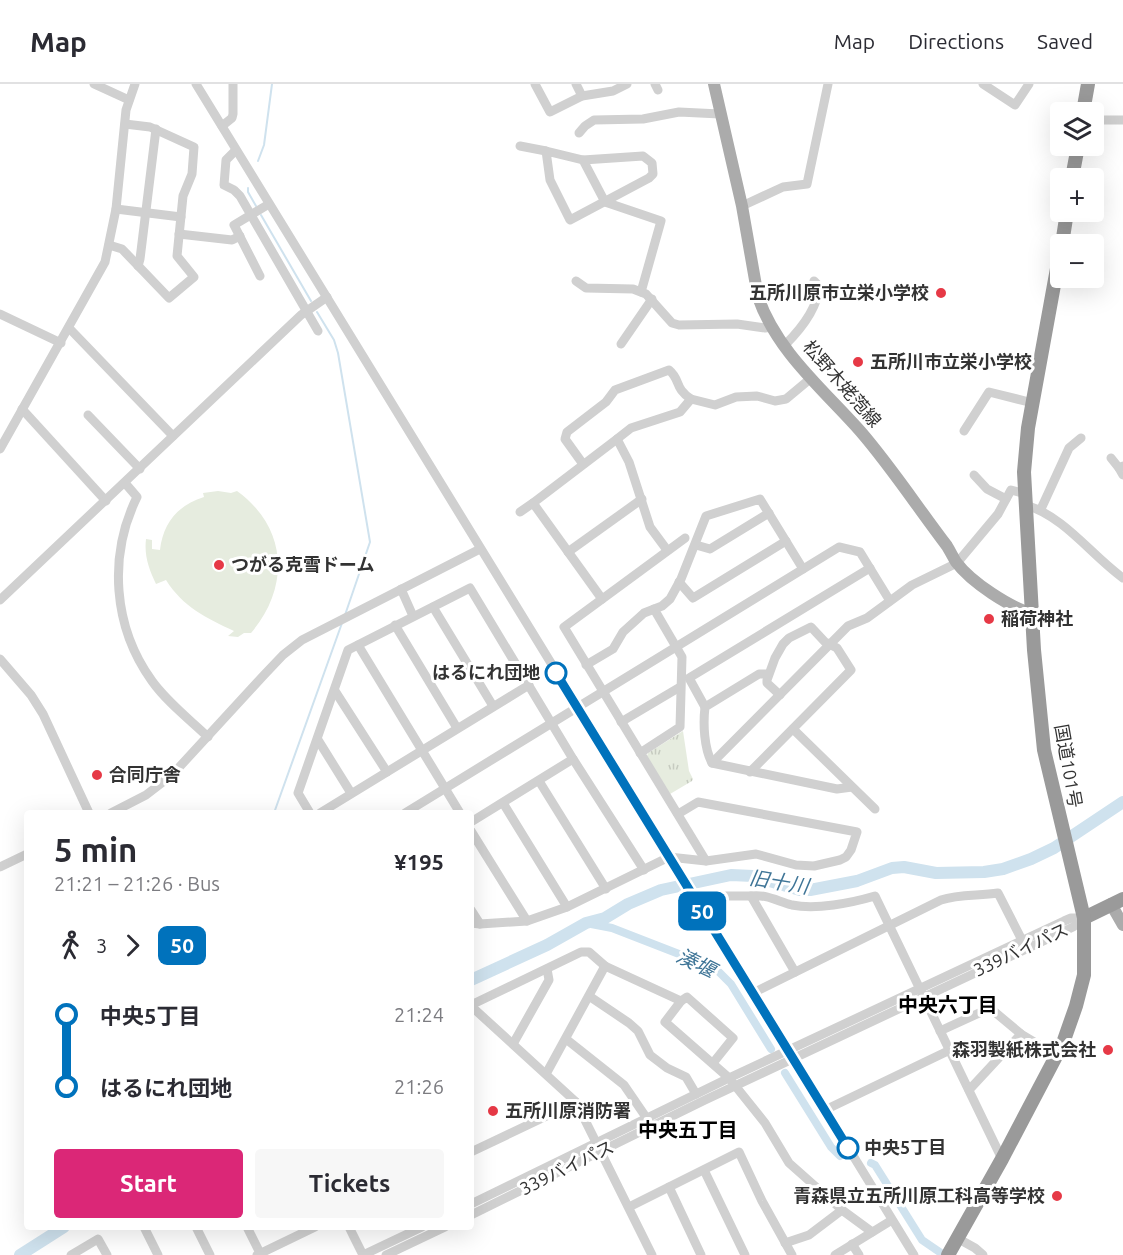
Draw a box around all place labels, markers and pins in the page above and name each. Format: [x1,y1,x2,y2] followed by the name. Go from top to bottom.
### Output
[749,282,929,302] place label: 五所川原市立栄小学校
[934,286,948,300] marker: 五所川原市立栄小学校
[870,351,1032,371] place label: 五所川市立栄小学校
[851,355,865,369] marker: 五所川市立栄小学校
[231,554,374,574] place label: つがる克雪ドーム
[212,558,226,572] marker: つがる克雪ドーム
[1001,608,1073,628] place label: 稲荷神社
[982,612,996,626] marker: 稲荷神社
[432,662,540,682] place label: はるにれ団地
[545,662,567,684] marker: はるにれ団地
[109,764,181,784] place label: 合同庁舎
[90,768,104,782] marker: 合同庁舎
[952,1039,1096,1059] place label: 森羽製紙株式会社
[1101,1043,1115,1057] marker: 森羽製紙株式会社
[505,1100,631,1120] place label: 五所川原消防署
[486,1104,500,1118] marker: 五所川原消防署
[837,1137,859,1159] marker: 中央5丁目
[864,1137,946,1157] place label: 中央5丁目
[793,1185,1045,1205] place label: 青森県立五所川原工科高等学校
[1050,1189,1064,1203] marker: 青森県立五所川原工科高等学校

